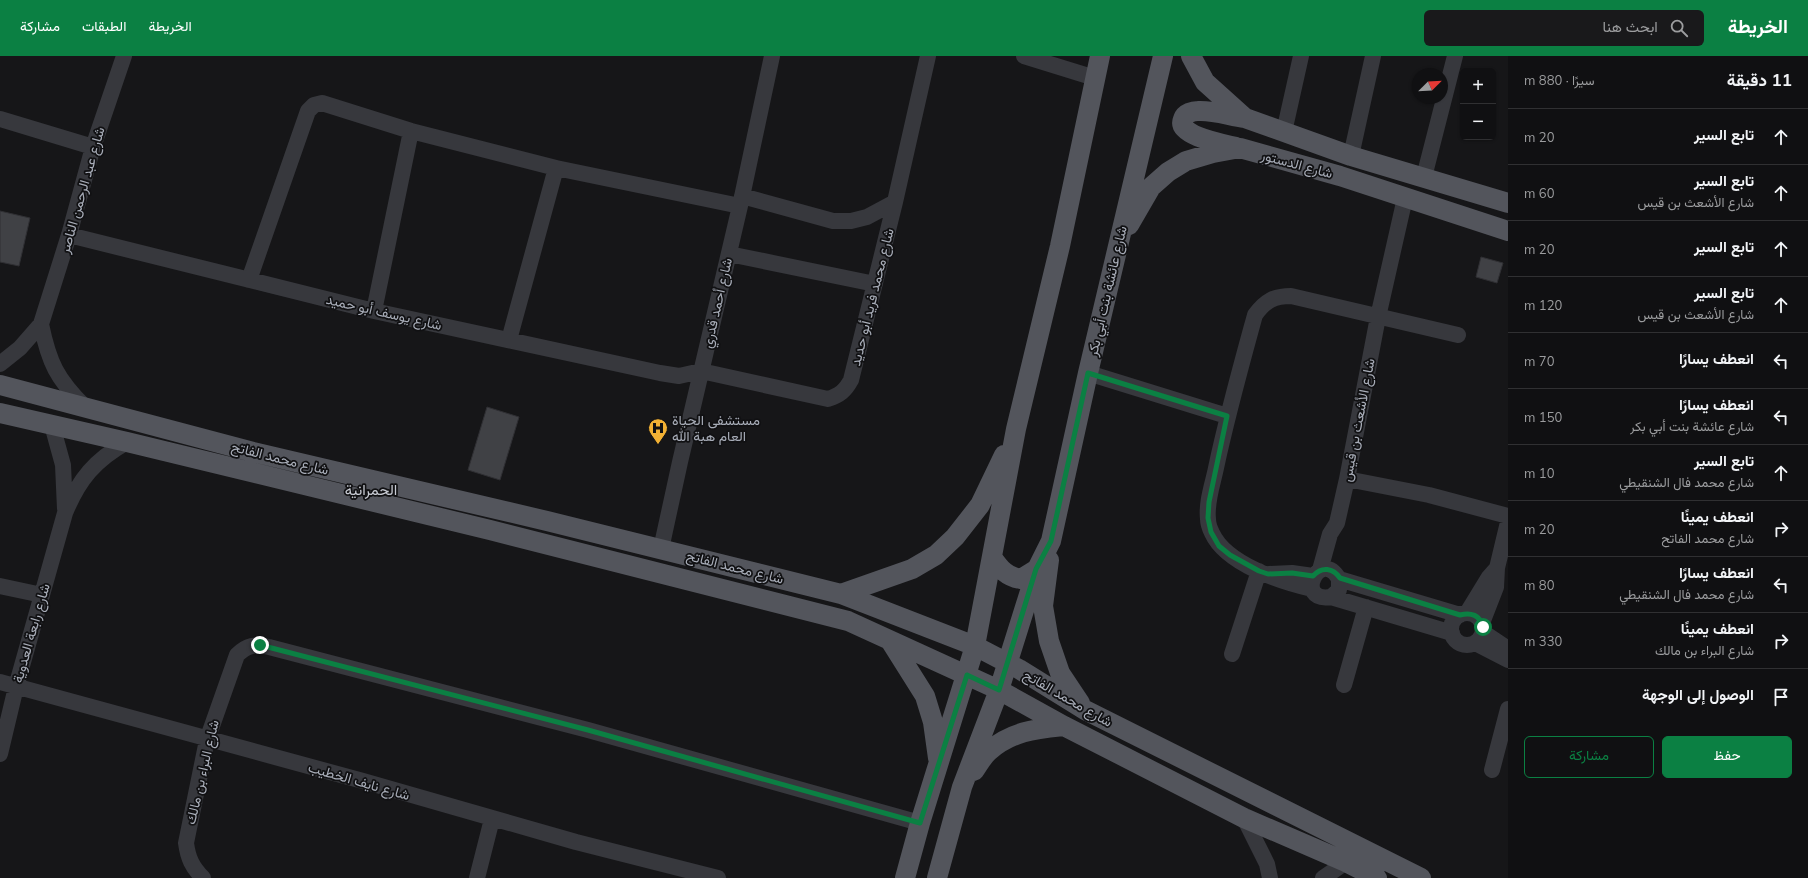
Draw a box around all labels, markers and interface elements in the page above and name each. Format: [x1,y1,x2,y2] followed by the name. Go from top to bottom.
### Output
[1424,10,1704,46] search box
[1728,14,1788,38] text: الخريطة
[20,17,60,35] text: مشاركة
[82,17,126,35] text: الطبقات
[148,17,192,35] text: الخريطة
[1602,17,1658,36] text: ابحث هنا
[1668,17,1690,39] icon: search
[1412,68,1448,104] north arrow
[1460,68,1496,140] map controls
[1460,68,1496,104] button: +
[1727,69,1792,90] text: 11 دقيقة
[1524,72,1595,88] text: سيرًا · 880 m
[1460,104,1496,140] button: −
[55,125,111,257] street label: شارع عبد الرحمن الناصر
[1694,125,1754,144] text: تابع السير
[1770,126,1792,148] icon: ahead
[1524,129,1554,145] text: 20 m
[1258,146,1335,184] street label: شارع الدستور
[1694,171,1754,190] text: تابع السير
[1770,182,1792,204] icon: ahead
[1524,185,1554,201] text: 60 m
[1638,194,1754,210] text: شارع الأشعث بن قيس
[1083,224,1134,360] street label: شارع عائشة بنت أبي بكر
[846,226,900,368] street label: شارع محمد فريد أبو حديد
[1694,237,1754,256] text: تابع السير
[1770,238,1792,260] icon: ahead
[1524,241,1554,257] text: 20 m
[698,256,739,351] street label: شارع أحمد قدري
[1694,283,1754,302] text: تابع السير
[324,290,444,336] street label: شارع يوسف أبو حميد
[1770,294,1792,316] icon: ahead
[1524,297,1562,313] text: 120 m
[1638,306,1754,322] text: شارع الأشعث بن قيس
[1679,349,1754,368] text: انعطف يسارًا
[1770,350,1792,372] icon: left
[1524,353,1554,369] text: 70 m
[1337,357,1381,484] street label: شارع الأشعث بن قيس
[1679,395,1754,414] text: انعطف يسارًا
[1770,406,1792,428] icon: left
[1524,409,1562,425] text: 150 m
[672,411,760,445] place label: مستشفى الحياة العام هبة الله
[647,417,669,445] hospital icon: مستشفى الحياة العام هبة الله
[1630,418,1754,434] text: شارع عائشة بنت أبي بكر
[229,437,331,481] street label: شارع محمد الفاتح
[1694,451,1754,470] text: تابع السير
[1770,462,1792,484] icon: ahead
[1524,465,1554,481] text: 10 m
[1619,474,1754,490] text: شارع محمد فال الشنقيطي
[345,480,397,499] district label: الحمرانية
[1681,507,1754,526] text: انعطف يمينًا
[1770,518,1792,540] icon: right
[1524,521,1554,537] text: 20 m
[1661,530,1754,546] text: شارع محمد الفاتح
[684,546,786,590] street label: شارع محمد الفاتح
[1679,563,1754,582] text: انعطف يسارًا
[1770,574,1792,596] icon: left
[1524,577,1554,593] text: 80 m
[8,581,56,685] street label: شارع رابعة العدوية
[1619,586,1754,602] text: شارع محمد فال الشنقيطي
[1474,618,1492,636] route start
[1681,619,1754,638] text: انعطف يمينًا
[1770,630,1792,652] icon: right
[1524,633,1562,649] text: 330 m
[251,636,269,654] route end
[1655,642,1754,658] text: شارع البراء بن مالك
[1019,665,1116,732] street label: شارع محمد الفاتح
[1642,685,1754,704] text: الوصول إلى الوجهة
[1770,686,1792,708] icon: arrive
[181,718,225,826] street label: شارع البراء بن مالك
[1524,736,1654,778] button: مشاركة
[1662,736,1792,778] button: حفظ
[306,758,412,806] street label: شارع نايف الخطيب

